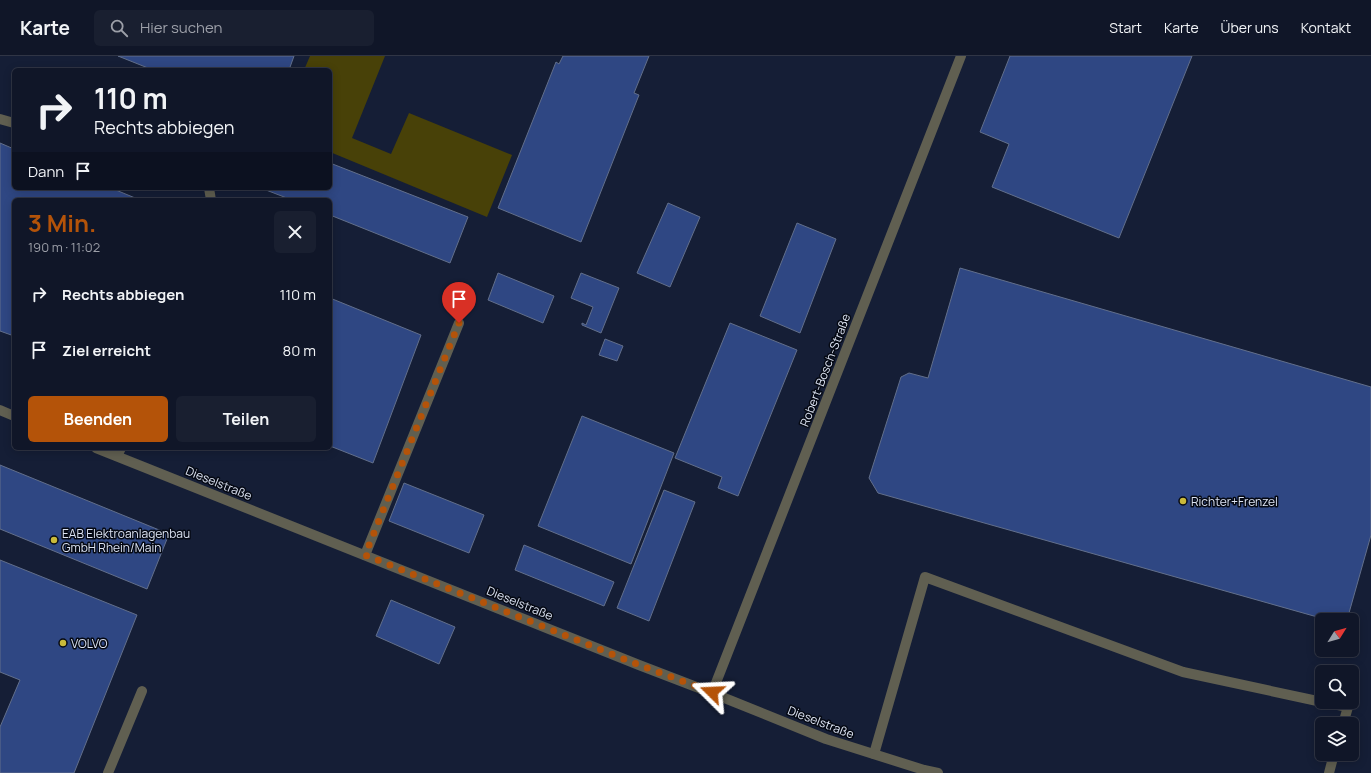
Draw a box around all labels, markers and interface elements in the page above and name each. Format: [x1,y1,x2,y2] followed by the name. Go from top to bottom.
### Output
[94,10,374,46] search box
[20,15,70,41] text: Karte
[108,17,130,39] icon: search
[140,17,222,38] text: Hier suchen
[1109,18,1142,37] text: Start
[1164,18,1199,37] text: Karte
[1221,18,1279,37] text: Über uns
[1301,18,1351,37] text: Kontakt
[94,79,168,117] text: 110 m
[28,84,80,136] icon: right
[94,115,234,139] text: Rechts abbiegen
[72,160,94,182] icon: arrive
[28,161,64,182] text: Dann
[28,206,96,239] text: 3 Min.
[274,211,316,253] button: close
[28,238,100,256] text: 190 m · 11:02
[442,282,476,323] pin
[28,283,50,305] icon: right
[62,284,184,305] text: Rechts abbiegen
[279,284,316,305] text: 110 m
[448,288,470,310] icon: arrive
[796,311,854,429] street label: Robert-Bosch-Straße
[28,339,50,361] icon: arrive
[62,340,151,361] text: Ziel erreicht
[282,340,316,361] text: 80 m
[28,396,168,442] button: Beenden
[176,396,316,442] button: Teilen
[183,462,255,504] street label: Dieselstraße
[1191,493,1278,510] place label: Richter+Frenzel
[1178,496,1188,506] marker: Richter+Frenzel
[62,525,190,556] place label: EAB Elektroanlagenbau GmbH Rhein/Main
[49,535,59,545] marker: EAB Elektroanlagenbau GmbH Rhein/Main
[484,582,556,624] street label: Dieselstraße
[1315,613,1359,657] north arrow
[1315,613,1359,761] map controls
[71,635,108,652] place label: VOLVO
[58,638,68,648] marker: VOLVO
[1315,665,1359,709] button: search
[691,671,733,713] position arrow
[785,702,857,742] street label: Dieselstraße
[1315,717,1359,761] button: layers

